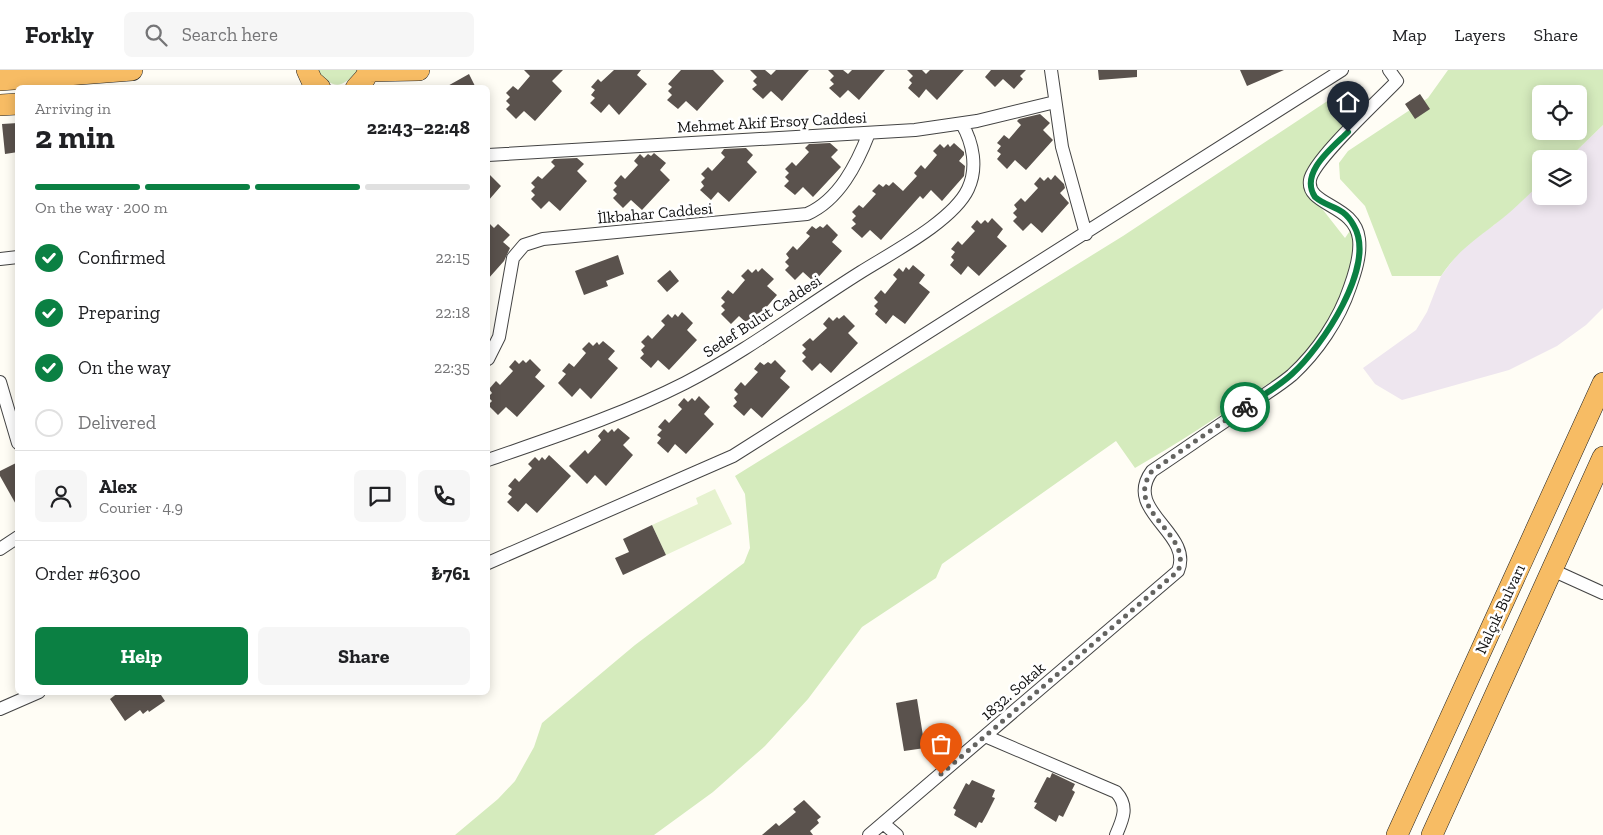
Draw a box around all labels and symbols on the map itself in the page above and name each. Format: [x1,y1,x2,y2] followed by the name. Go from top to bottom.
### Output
[1327,81,1369,132] pin
[677,108,868,136] street label: Mehmet Akif Ersoy Caddesi
[597,198,714,227] street label: İlkbahar Caddesi
[699,270,825,361] street label: Sedef Bulut Caddesi
[1220,382,1270,432] courier
[1471,561,1529,657] street label: Nalçık Bulvarı
[977,657,1050,724] street label: 1832. Sokak
[920,723,962,774] pin

